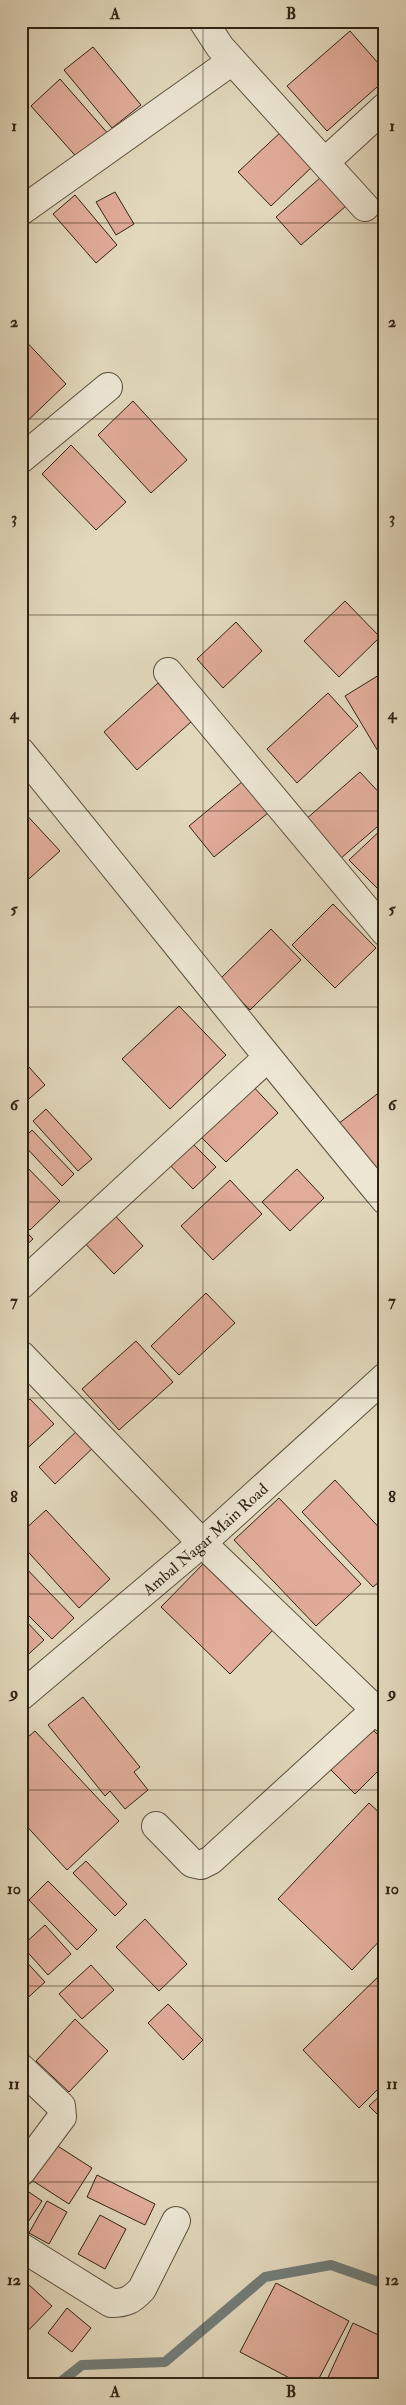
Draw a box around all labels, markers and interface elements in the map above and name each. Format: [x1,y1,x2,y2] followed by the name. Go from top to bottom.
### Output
[109,4,121,24] text: A
[286,4,296,24] text: B
[11,116,17,136] text: 1
[389,116,395,136] text: 1
[10,312,18,332] text: 2
[388,312,396,332] text: 2
[11,508,17,528] text: 3
[389,508,395,528] text: 3
[9,704,20,724] text: 4
[387,704,398,724] text: 4
[10,899,18,919] text: 5
[388,899,396,919] text: 5
[10,1095,20,1115] text: 6
[388,1095,398,1115] text: 6
[10,1291,18,1311] text: 7
[388,1291,396,1311] text: 7
[138,1479,272,1600] street label: Ambal Nagar Main Road
[10,1487,18,1507] text: 8
[388,1487,396,1507] text: 8
[8,1683,18,1703] text: 9
[386,1683,396,1703] text: 9
[7,1879,21,1899] text: 10
[385,1879,399,1899] text: 10
[8,2074,20,2094] text: 11
[386,2074,398,2094] text: 11
[7,2270,21,2290] text: 12
[385,2270,399,2290] text: 12
[109,2382,121,2402] text: A
[286,2382,296,2402] text: B

